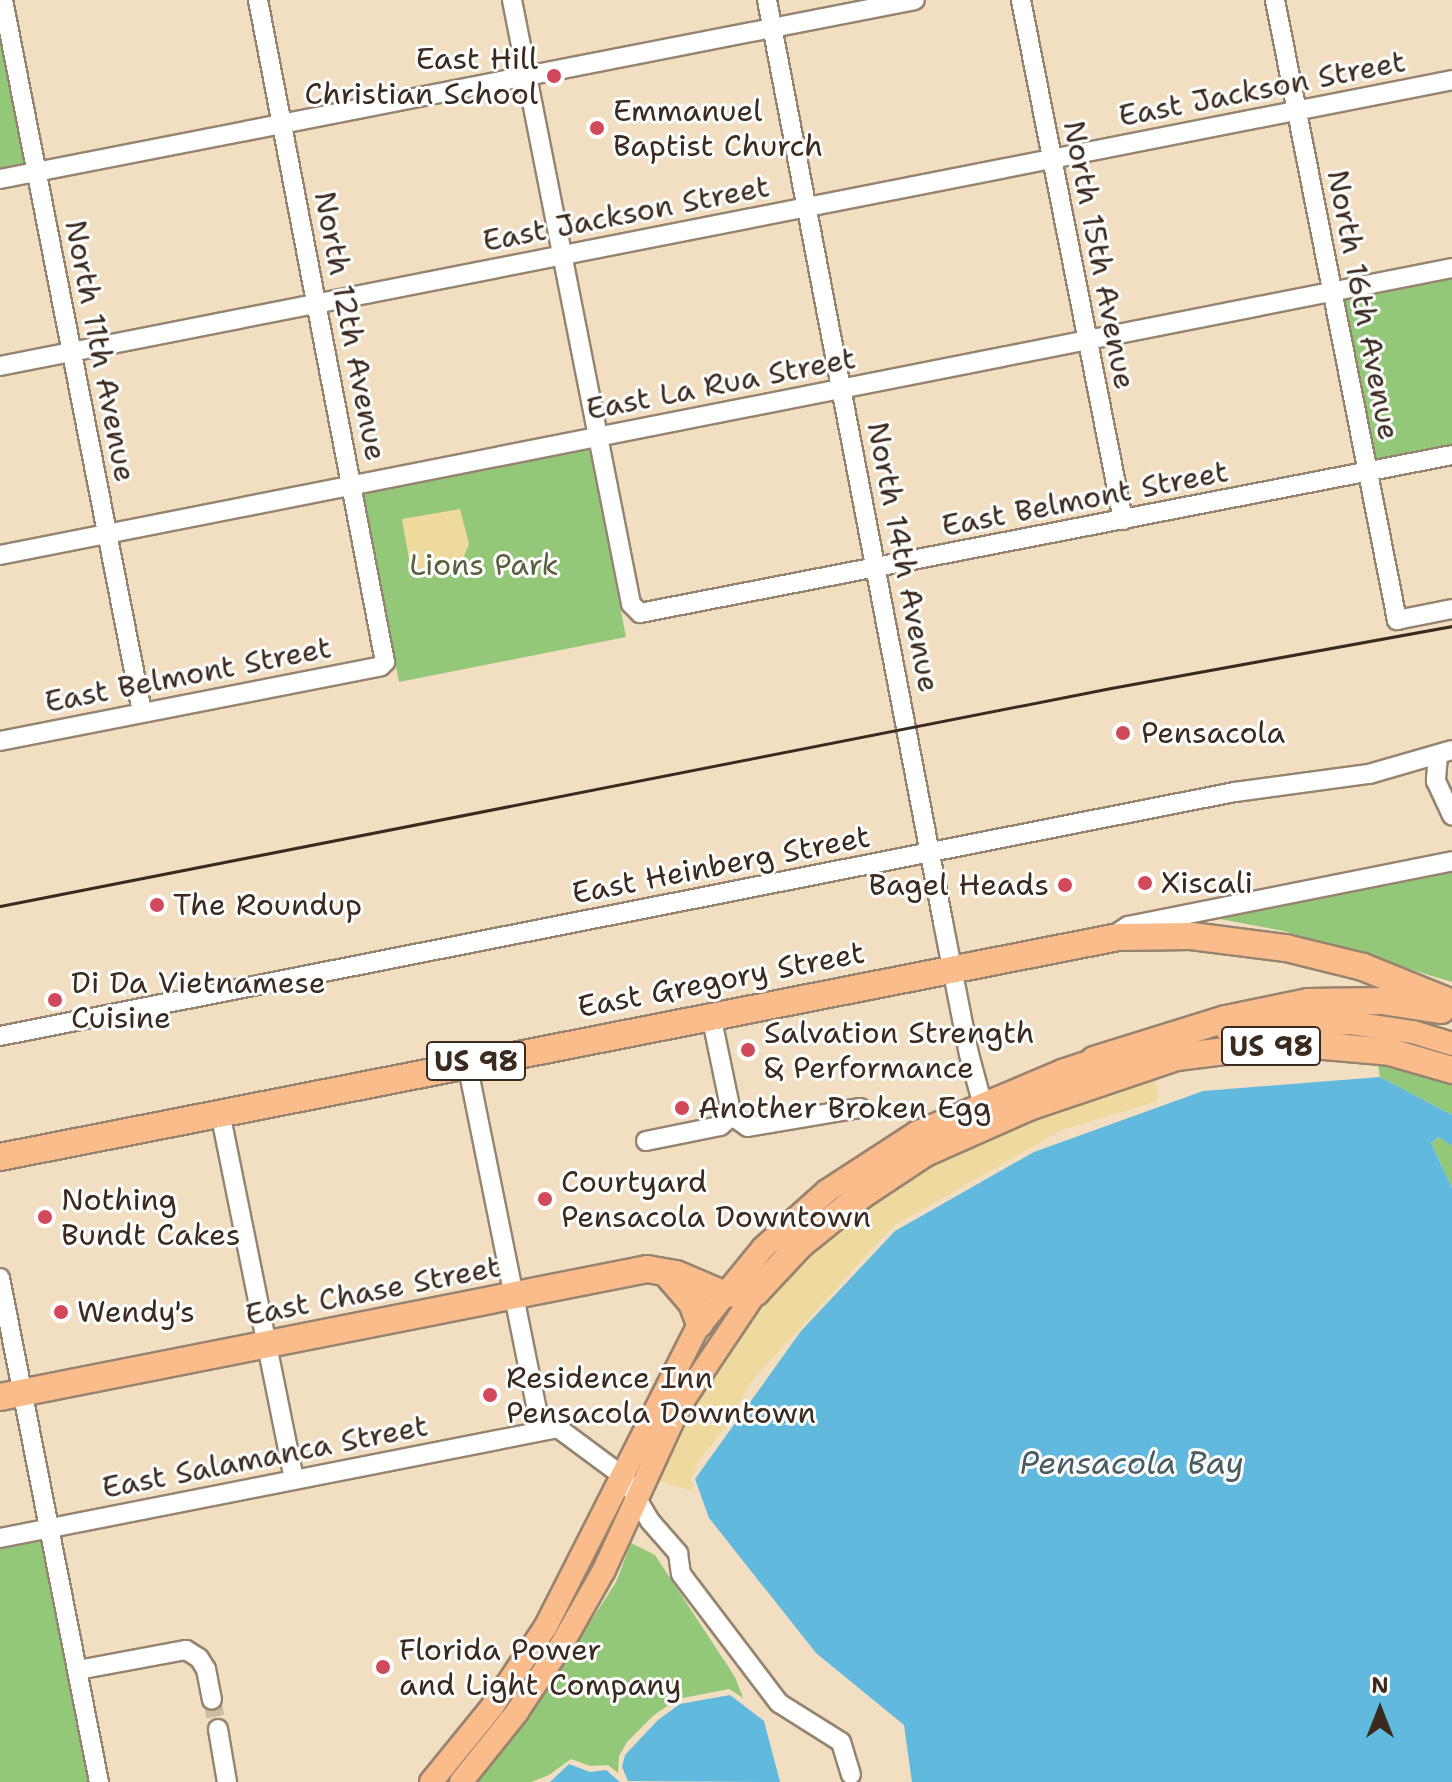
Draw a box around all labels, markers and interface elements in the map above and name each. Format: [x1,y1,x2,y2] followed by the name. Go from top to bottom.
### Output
[304,41,538,112] place label: East Hill Christian School
[1116,44,1408,134] street label: East Jackson Street
[545,67,563,85] marker: East Hill Christian School
[613,93,823,164] place label: Emmanuel Baptist Church
[1055,118,1143,392] street label: North 15th Avenue
[588,119,606,137] marker: Emmanuel Baptist Church
[1319,167,1407,443] street label: North 16th Avenue
[480,169,772,259] street label: East Jackson Street
[306,188,394,464] street label: North 12th Avenue
[57,217,143,485] street label: North 11th Avenue
[583,340,859,428] street label: East La Rua Street
[859,419,947,695] street label: North 14th Avenue
[939,454,1231,544] street label: East Belmont Street
[409,547,559,583] park label: Lions Park
[42,630,334,720] street label: East Belmont Street
[1141,715,1285,751] place label: Pensacola
[1112,722,1134,744] marker: Pensacola
[569,818,873,912] street label: East Heinberg Street
[1161,865,1253,901] place label: Xiscali
[869,867,1049,903] place label: Bagel Heads
[1136,874,1154,892] marker: Xiscali
[1056,876,1074,894] marker: Bagel Heads
[173,887,362,923] place label: The Roundup
[148,896,166,914] marker: The Roundup
[575,935,867,1025] street label: East Gregory Street
[71,965,326,1036] place label: Di Da Vietnamese Cuisine
[46,991,64,1009] marker: Di Da Vietnamese Cuisine
[764,1015,1034,1086] place label: Salvation Strength & Performance
[1221,1022,1321,1070] road number: US 98
[426,1037,526,1085] road number: US 98
[739,1041,757,1059] marker: Salvation Strength & Performance
[698,1090,991,1126] place label: Another Broken Egg
[673,1099,691,1117] marker: Another Broken Egg
[561,1164,871,1234] place label: Courtyard Pensacola Downtown
[61,1182,240,1252] place label: Nothing Bundt Cakes
[536,1190,554,1208] marker: Courtyard Pensacola Downtown
[36,1208,54,1226] marker: Nothing Bundt Cakes
[242,1249,504,1333] street label: East Chase Street
[77,1294,195,1330] place label: Wendy's
[52,1303,70,1321] marker: Wendy's
[506,1360,816,1430] place label: Residence Inn Pensacola Downtown
[481,1386,499,1404] marker: Residence Inn Pensacola Downtown
[99,1408,431,1506] street label: East Salamanca Street
[1020,1444,1244,1482] water label: Pensacola Bay
[399,1632,682,1702] place label: Florida Power and Light Company
[374,1658,392,1676] marker: Florida Power and Light Company
[1340,1670,1420,1750] north arrow
[1371,1671,1389,1700] text: N

